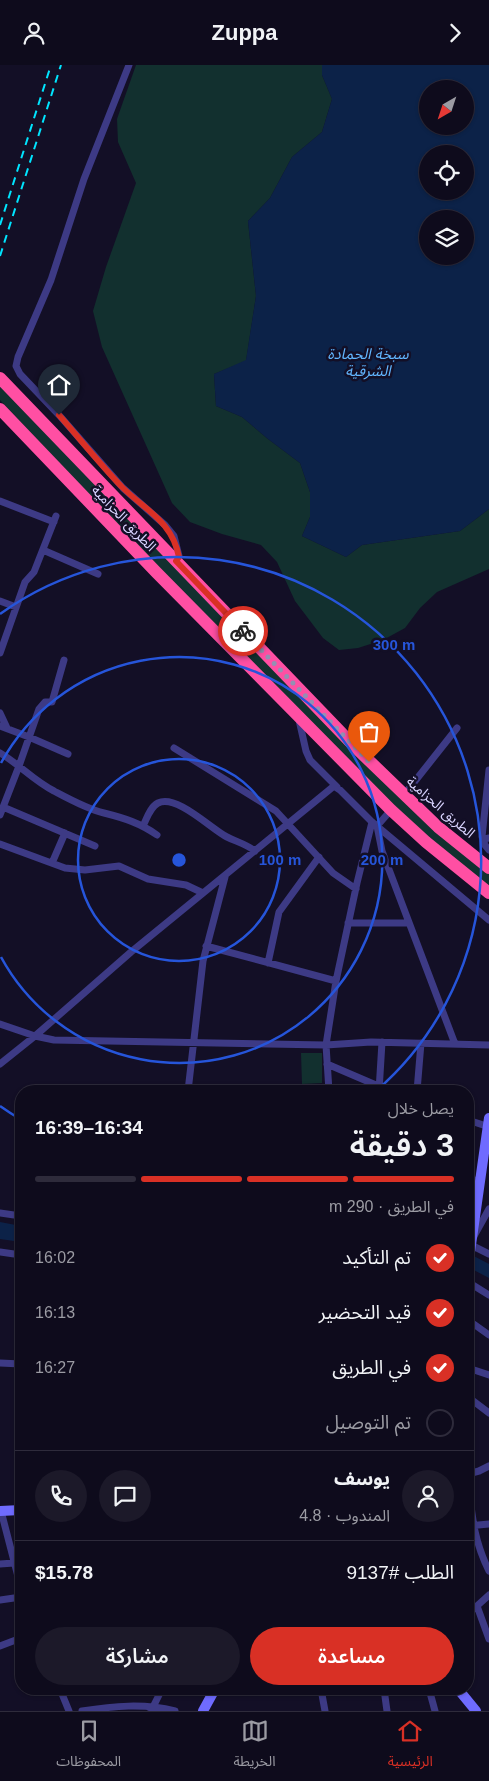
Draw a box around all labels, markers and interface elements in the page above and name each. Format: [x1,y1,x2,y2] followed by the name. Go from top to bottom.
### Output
[20,19,48,47] icon: person
[441,19,469,47] icon: forward
[212,20,278,45] text: Zuppa
[419,80,474,135] north arrow
[419,80,474,265] map controls
[419,145,474,200] button: locate
[419,210,474,265] button: layers
[327,345,409,380] water label: سبخة الحمادة الشرقية
[38,364,80,415] pin
[45,371,73,399] icon: home
[87,482,159,556] street label: الطريق الحزامية
[218,606,268,656] courier
[229,617,257,645] icon: bike
[373,636,415,653] text: 300 m
[348,711,390,762] pin
[355,718,383,746] icon: bag
[402,773,478,843] street label: الطريق الحزامية
[170,851,188,869] centre of rings
[259,851,301,868] text: 100 m
[361,851,403,868] text: 200 m
[388,1100,454,1117] text: يصل خلال
[35,1117,143,1138] text: 16:34–16:39
[350,1127,454,1163] text: 3 دقيقة
[329,1198,454,1215] text: في الطريق · 290 m
[426,1244,454,1272] icon: check
[342,1247,411,1268] text: تم التأكيد
[35,1249,75,1266] text: 16:02
[426,1299,454,1327] icon: check
[319,1302,411,1323] text: قيد التحضير
[35,1304,75,1321] text: 16:13
[426,1354,454,1382] icon: check
[332,1357,411,1378] text: في الطريق
[35,1359,75,1376] text: 16:27
[326,1412,411,1433] text: تم التوصيل
[334,1468,390,1489] text: يوسف
[35,1470,87,1522] button: phone
[99,1470,151,1522] button: chat
[402,1470,454,1522] button: person
[299,1507,390,1524] text: المندوب · 4.8
[35,1562,93,1583] text: $15.78
[346,1562,454,1583] text: الطلب #9137
[35,1627,240,1685] button: مشاركة
[250,1627,454,1685] button: مساعدة
[56,1717,121,1776] tab: المحفوظات
[234,1717,275,1776] tab: الخريطة
[388,1717,433,1776] tab: الرئيسية

